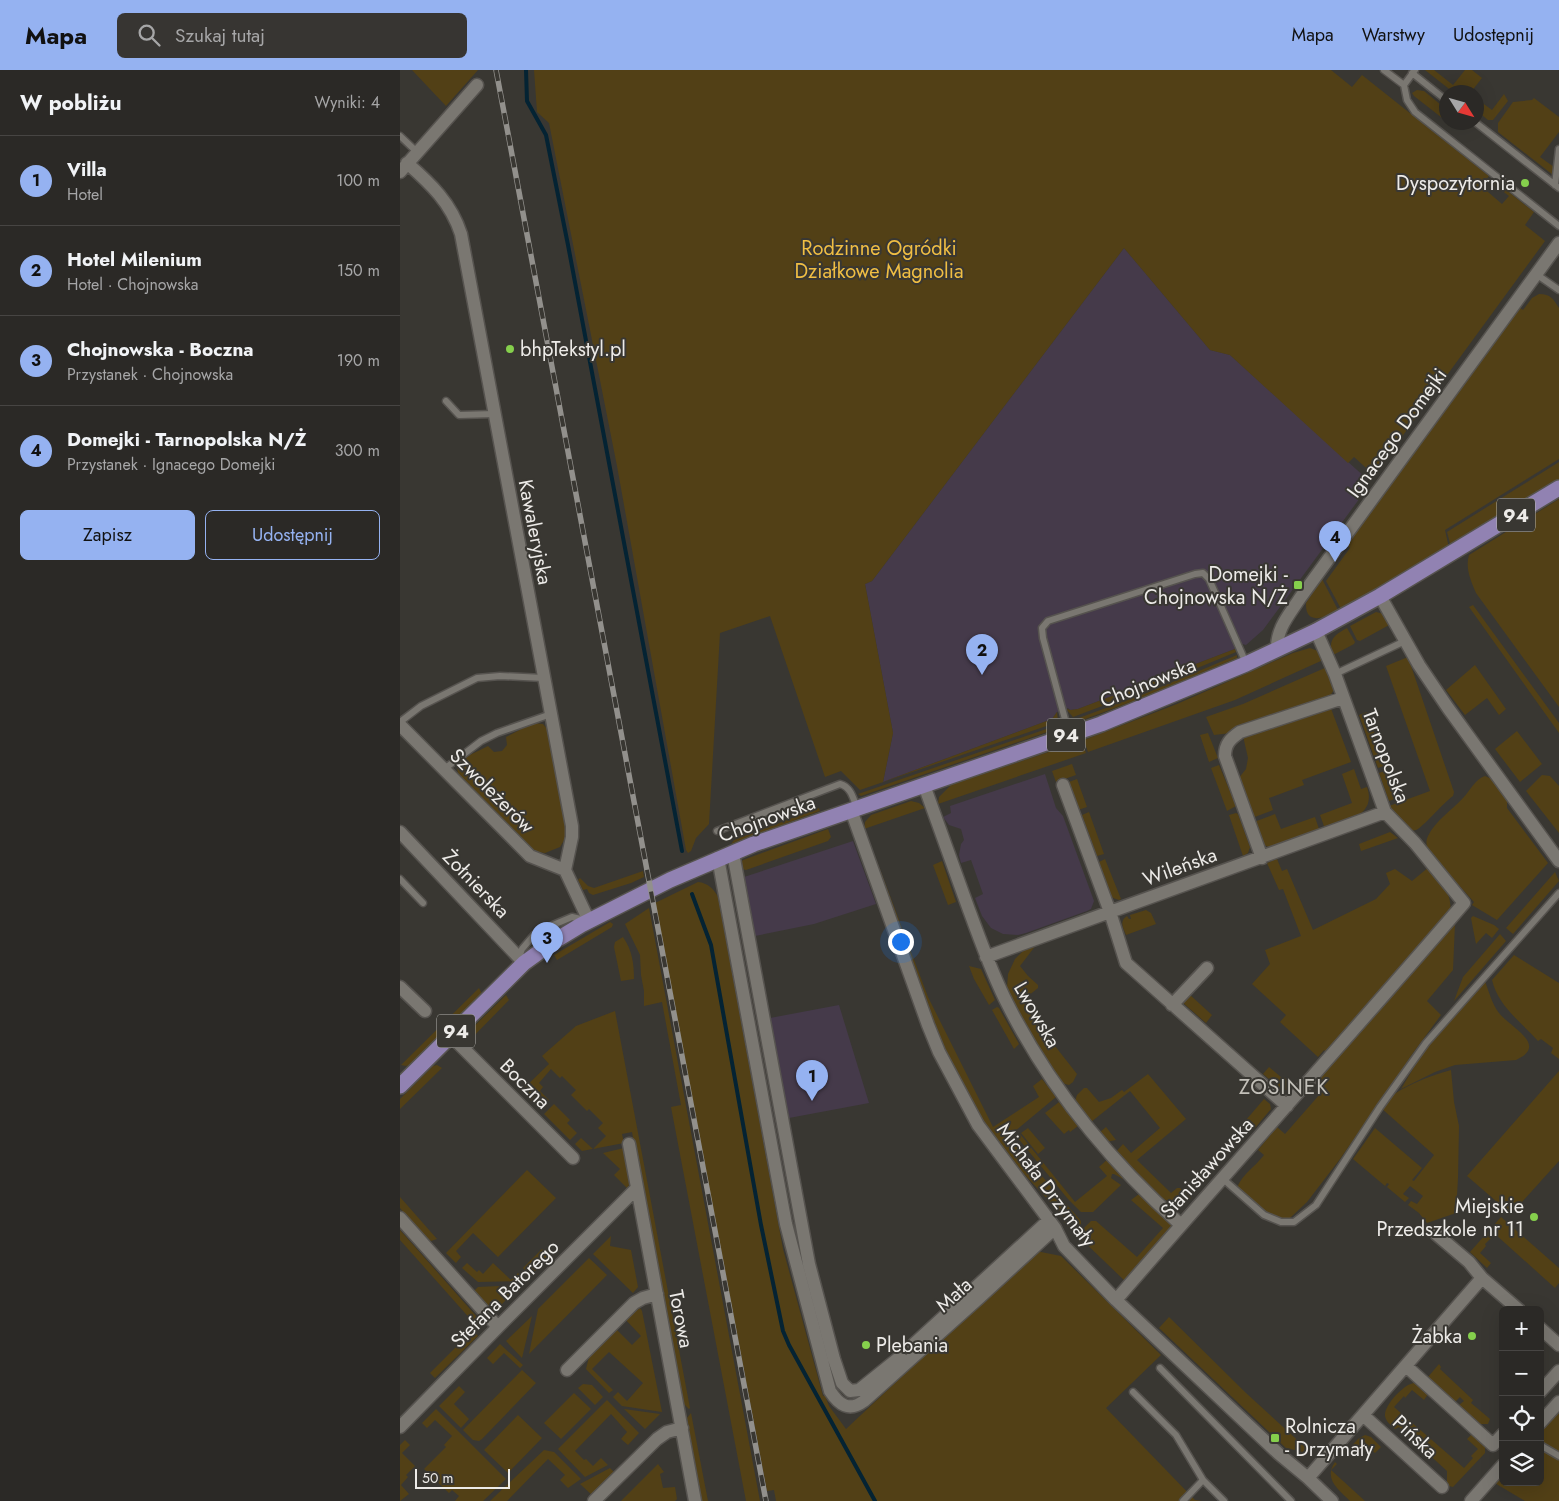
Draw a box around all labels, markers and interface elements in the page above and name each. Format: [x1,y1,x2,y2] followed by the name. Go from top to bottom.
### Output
[117,13,467,58] search box
[25,18,87,53] text: Mapa
[135,21,163,49] icon: search
[175,22,265,49] text: Szukaj tutaj
[1292,22,1334,48] text: Mapa
[1362,22,1425,48] text: Warstwy
[1453,22,1534,48] text: Udostępnij
[1439,85,1484,130] north arrow
[20,88,121,118] text: W pobliżu
[314,91,380,114] text: Wyniki: 4
[67,156,107,183] text: Villa
[32,169,40,192] text: 1
[336,169,380,192] text: 100 m
[1396,169,1515,198] place label: Dyspozytornia
[1519,177,1531,189] marker: Dyspozytornia
[67,183,103,206] text: Hotel
[795,234,964,286] park label: Rodzinne Ogródki Działkowe Magnolia
[67,246,202,273] text: Hotel Milenium
[31,259,41,282] text: 2
[337,259,380,282] text: 150 m
[67,273,198,296] text: Hotel · Chojnowska
[520,335,626,364] place label: bhpTekstyl.pl
[67,336,254,363] text: Chojnowska - Boczna
[504,343,516,355] marker: bhpTekstyl.pl
[31,349,41,372] text: 3
[337,349,380,372] text: 190 m
[1340,362,1454,504] street label: Ignacego Domejki
[67,363,233,386] text: Przystanek · Chojnowska
[67,426,307,453] text: Domejki - Tarnopolska N/Ż
[30,439,42,462] text: 4
[335,439,380,462] text: 300 m
[67,453,275,476] text: Przystanek · Ignacego Domejki
[511,477,559,587] street label: Kawaleryjska
[1497,498,1535,532] road number: 94
[20,510,195,560] button: Zapisz
[205,510,380,560] button: Udostępnij
[1319,521,1351,562] pin: 4
[1144,560,1289,612] place label: Domejki - Chojnowska N/Ż
[1292,579,1304,591] marker: Domejki - Chojnowska N/Ż
[966,634,998,675] pin: 2
[1096,651,1200,715] street label: Chojnowska
[1355,705,1417,807] street label: Tarnopolska
[1047,718,1085,752] road number: 94
[443,742,541,840] street label: Szwoleżerów
[714,788,820,850] street label: Chojnowska
[1139,840,1221,894] street label: Wileńska
[436,843,516,925] street label: Żołnierska
[531,922,563,963] pin: 3
[888,929,914,955] your location
[1006,977,1068,1053] street label: Lwowska
[437,1014,475,1048] road number: 94
[493,1052,557,1116] street label: Boczna
[796,1060,828,1101] pin: 1
[1239,1072,1329,1102] district label: ZOSINEK
[1154,1111,1260,1225] street label: Stanisławowska
[989,1117,1103,1253] street label: Michała Drzymały
[1376,1192,1524,1244] place label: Miejskie Przedszkole nr 11
[1528,1211,1540,1223] marker: Miejskie Przedszkole nr 11
[444,1233,566,1355] street label: Stefana Batorego
[929,1271,979,1319] street label: Mała
[661,1287,701,1351] street label: Torowa
[1499,1306,1544,1486] map controls
[1499,1306,1544,1351] button: +
[1412,1322,1462,1351] place label: Żabka
[1466,1330,1478,1342] marker: Żabka
[876,1331,948,1360] place label: Plebania
[860,1339,872,1351] marker: Plebania
[1499,1351,1544,1396] button: −
[1499,1396,1544,1441] button: locate
[1386,1408,1444,1466] street label: Pińska
[1285,1412,1373,1464] place label: Rolnicza - Drzymały
[1269,1432,1281,1444] marker: Rolnicza - Drzymały
[1499,1441,1544,1486] button: layers
[415,1466,510,1489] scale bar
[422,1468,453,1488] text: 50 m

